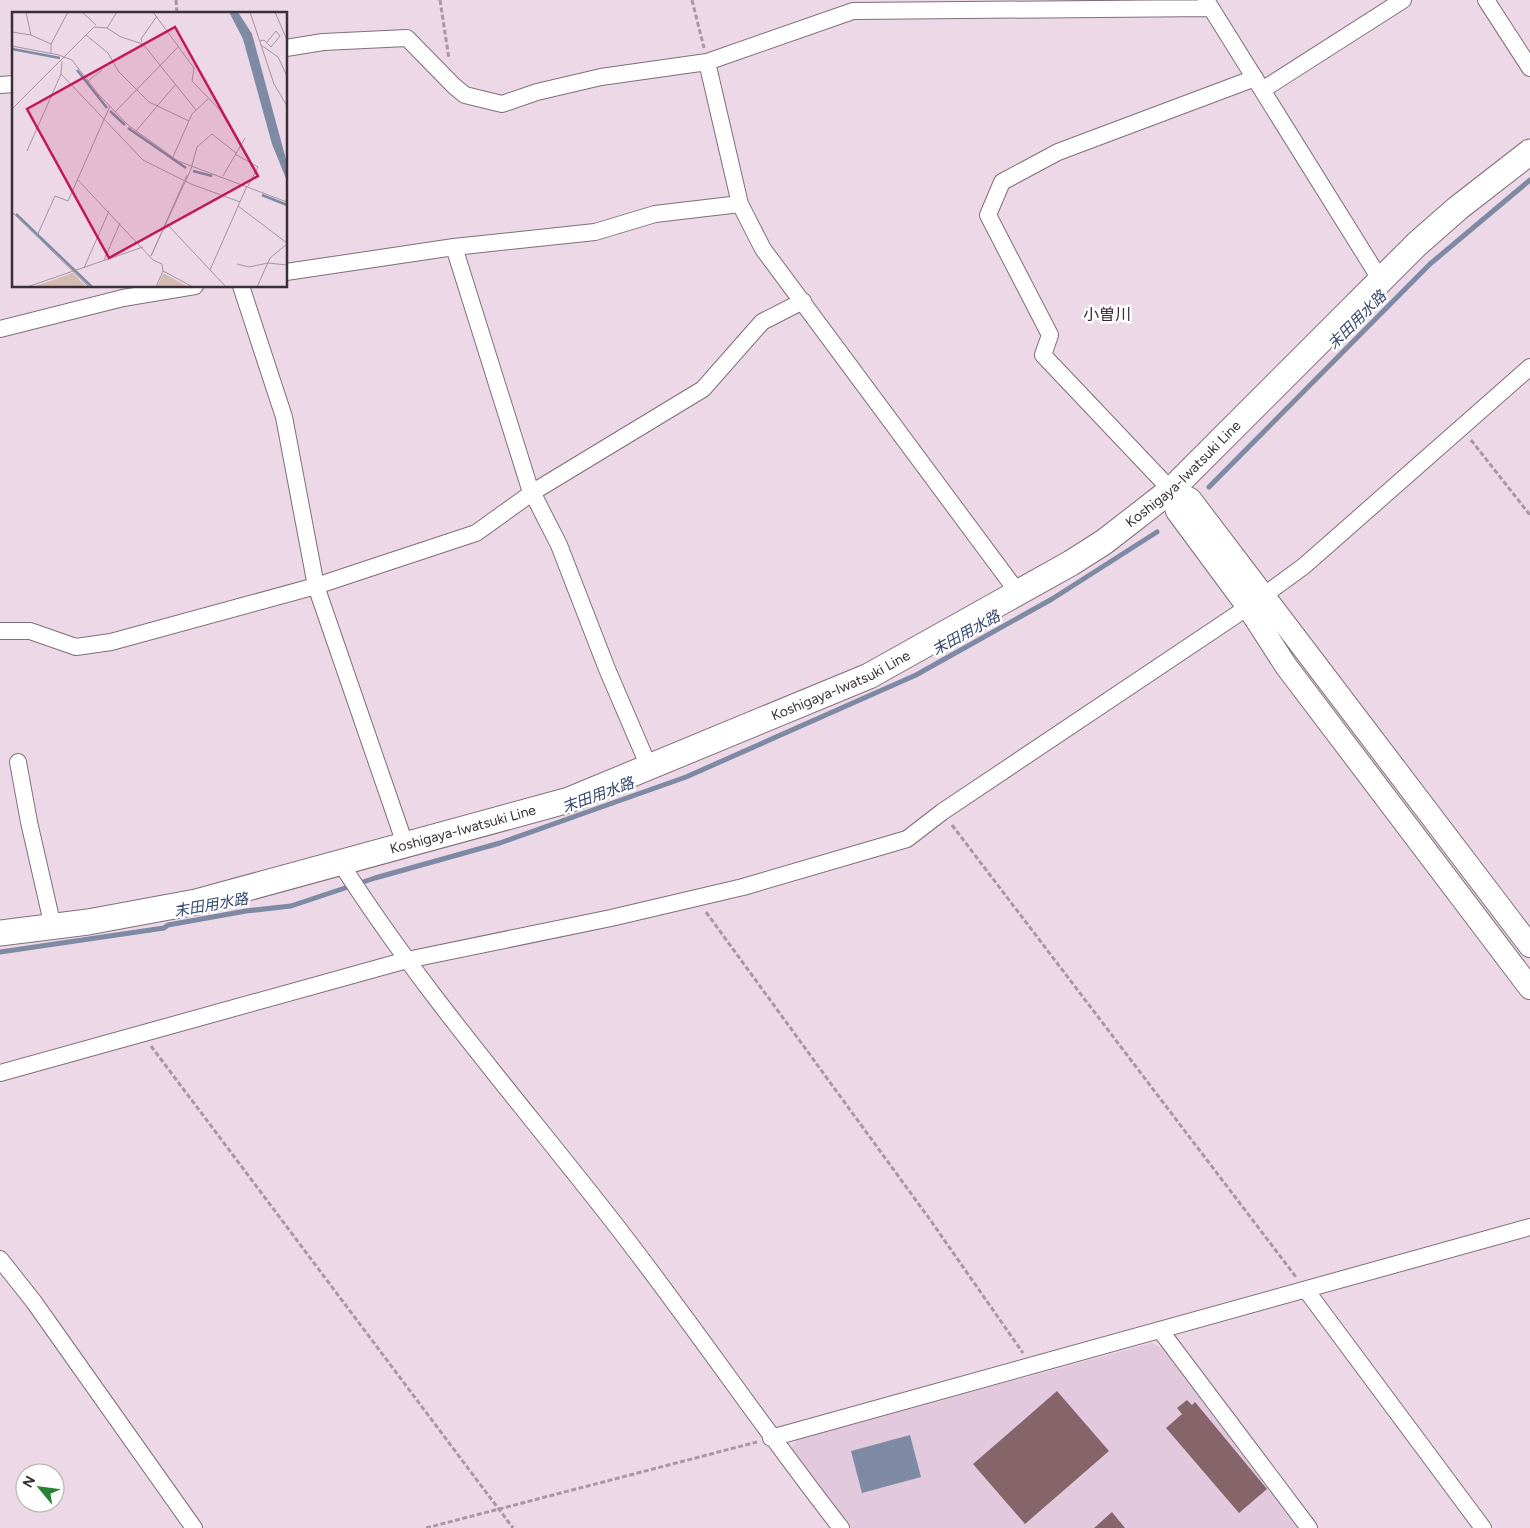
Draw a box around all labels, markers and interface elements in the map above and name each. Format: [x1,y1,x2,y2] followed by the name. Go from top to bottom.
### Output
[12,12,288,288] inset map
[1324,286,1391,353] water label: 末田用水路
[1083,305,1131,324] district label: 小曽川
[1122,417,1245,531] street label: Koshigaya-Iwatsuki Line
[929,606,1005,659] water label: 末田用水路
[769,647,913,724] street label: Koshigaya-Iwatsuki Line
[560,773,638,816] water label: 末田用水路
[388,801,538,858] street label: Koshigaya-Iwatsuki Line
[172,889,251,920] water label: 末田用水路
[15,1463,65,1513] north arrow
[19,1473,39,1491] text: N

